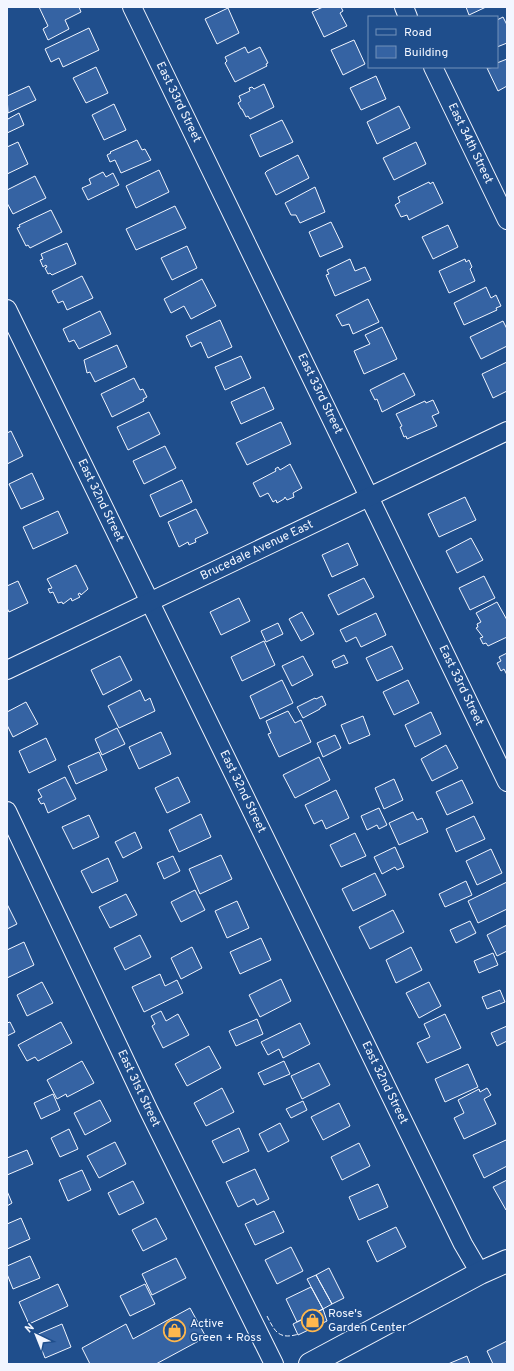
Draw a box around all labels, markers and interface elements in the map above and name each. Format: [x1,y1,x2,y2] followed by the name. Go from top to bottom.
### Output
[368,16,498,68] legend
[404,25,432,41] text: Road
[404,45,448,61] text: Building
[152,59,205,145] street label: East 33rd Street
[444,100,496,187] street label: East 34th Street
[293,351,346,437] street label: East 33rd Street
[73,456,127,545] street label: East 32nd Street
[198,517,316,584] street label: Brucedale Avenue East
[434,642,487,729] street label: East 33rd Street
[215,748,269,836] street label: East 32nd Street
[357,1039,411,1127] street label: East 32nd Street
[113,1047,164,1130] street label: East 31st Street
[328,1306,407,1336] place label: Rose's Garden Center
[299,1308,325,1334] shop icon: Rose's Garden Center
[16,1315,56,1355] north arrow
[190,1316,262,1346] place label: Active Green + Ross
[162,1318,188,1344] shop icon: Active Green + Ross
[22,1321,38,1336] text: N

